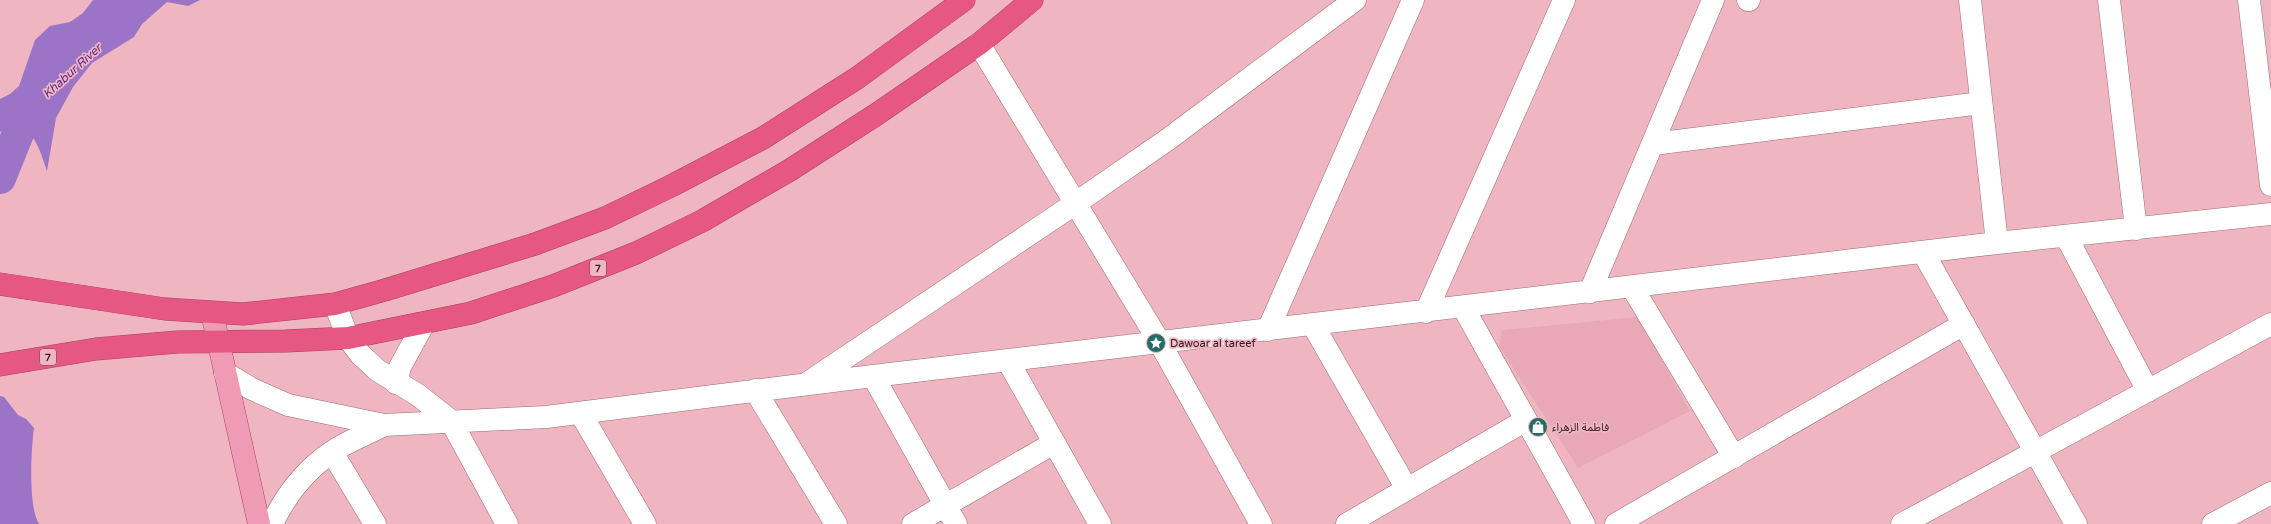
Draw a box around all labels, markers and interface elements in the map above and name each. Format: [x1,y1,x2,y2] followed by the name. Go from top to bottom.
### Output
[40,40,105,101] water label: Khabur River
[590,260,606,276] road number: 7
[1145,332,1167,354] place icon: Dawoar al tareef
[1170,337,1256,350] place label: Dawoar al tareef
[40,349,56,365] road number: 7
[1527,416,1549,438] shop icon: فاطمة الزهراء
[1552,421,1609,434] place label: فاطمة الزهراء

